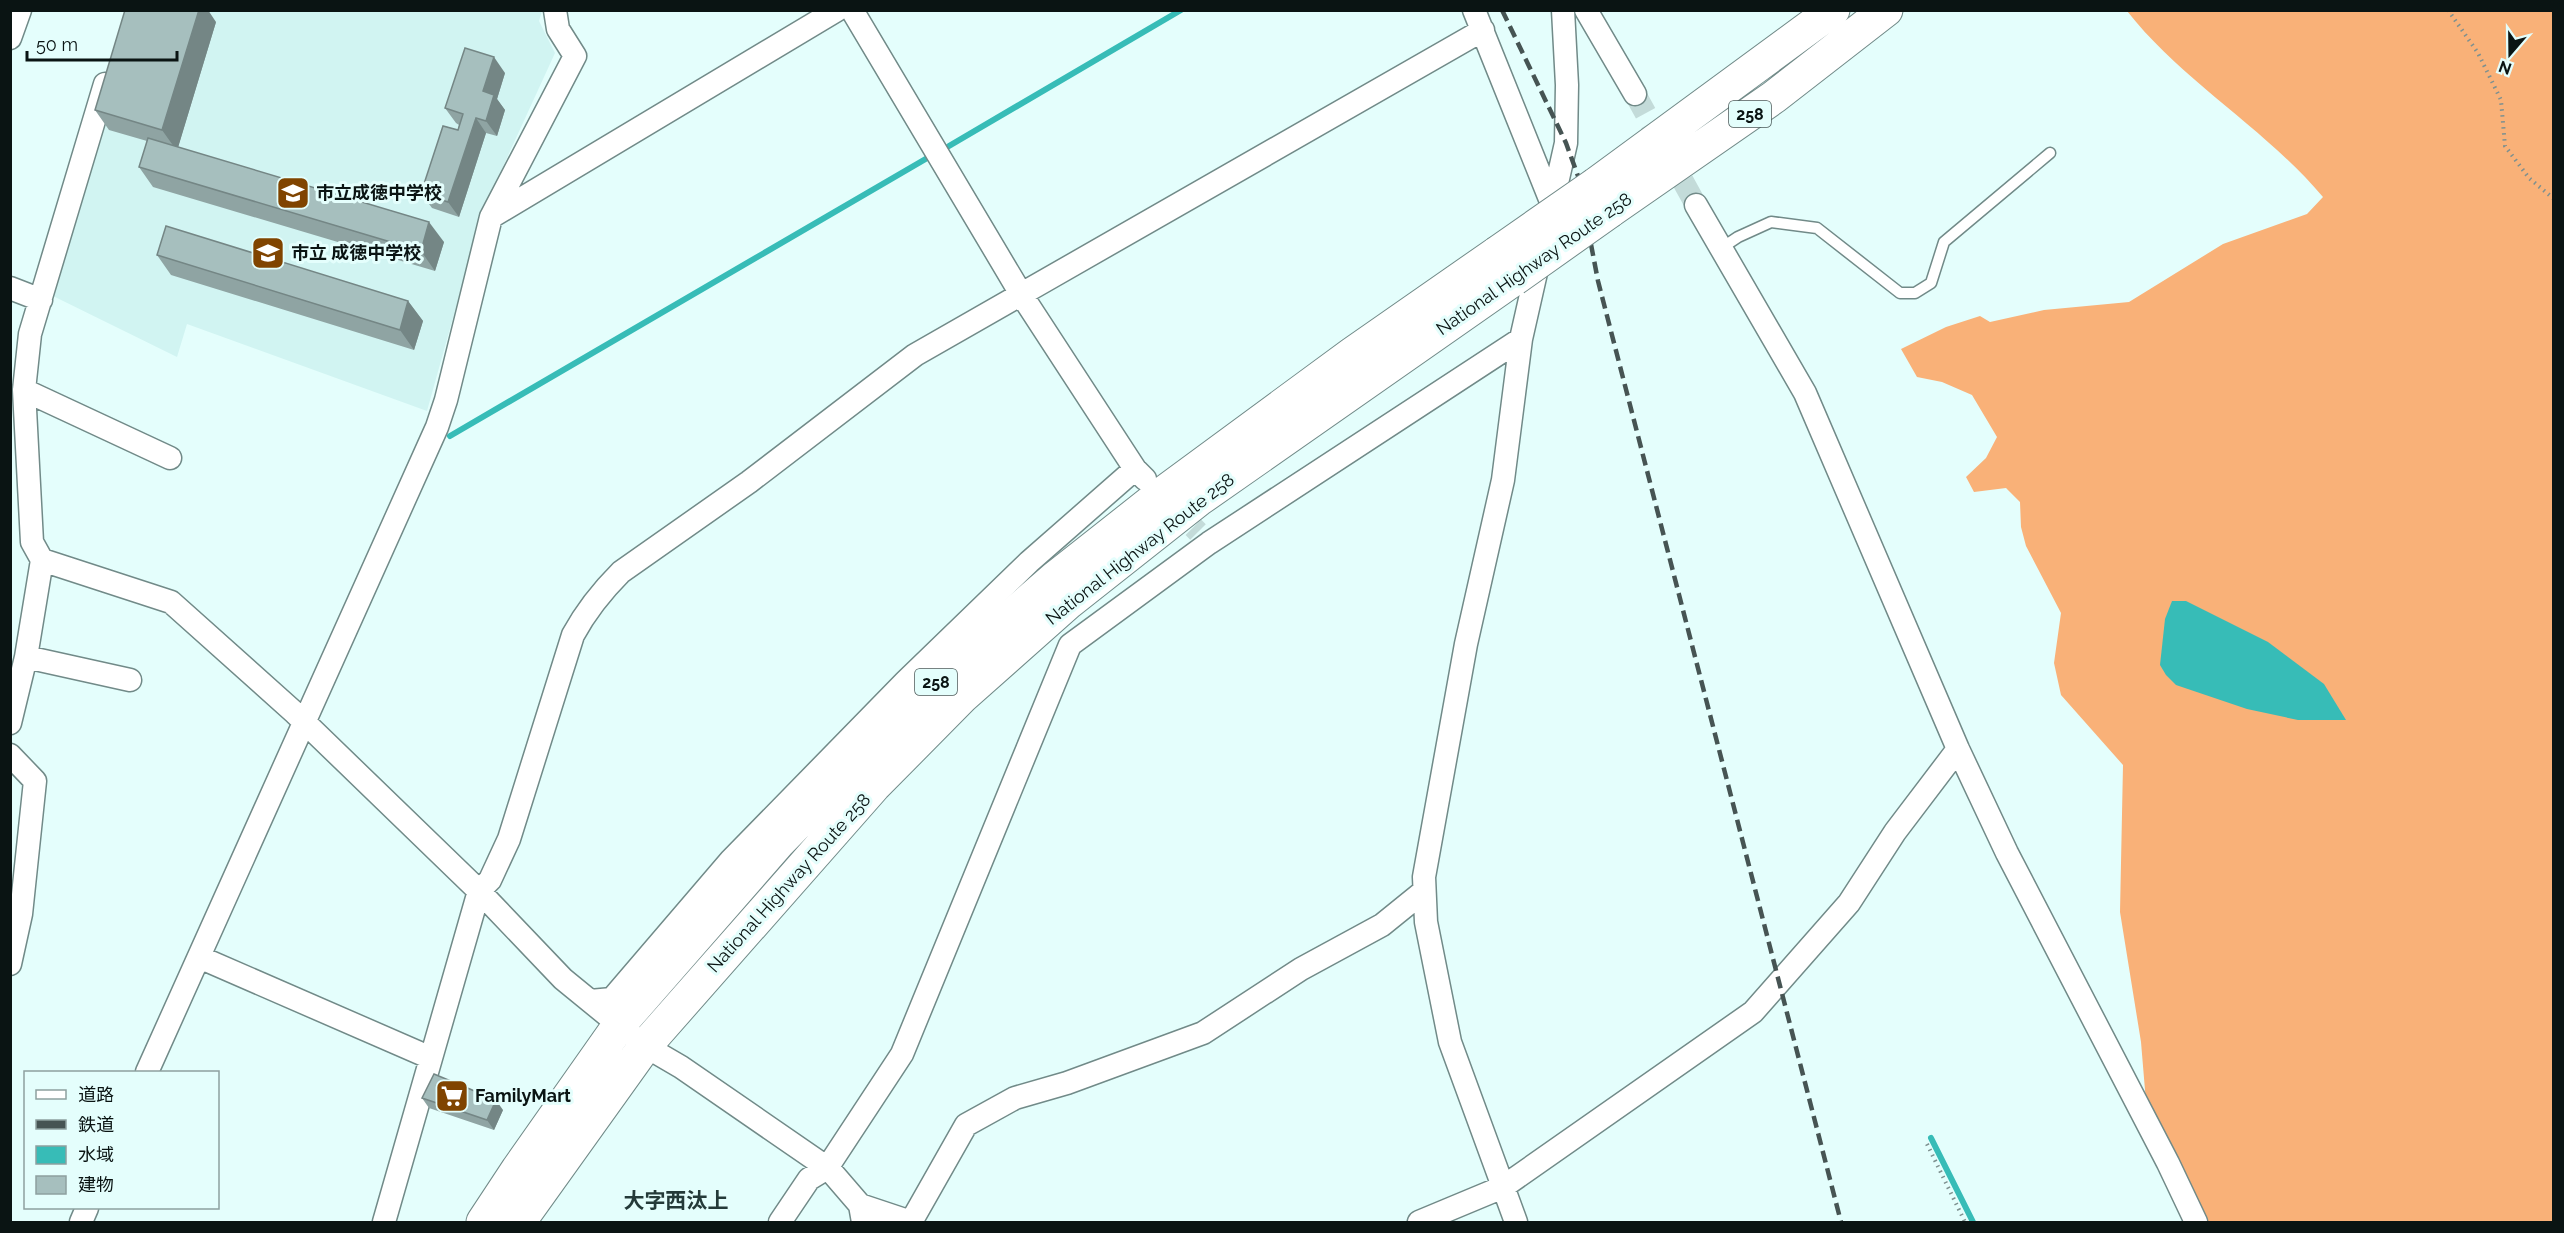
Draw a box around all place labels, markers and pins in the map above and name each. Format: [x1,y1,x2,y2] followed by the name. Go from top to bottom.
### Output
[275,175,311,211] school or university icon: 市立成徳中学校
[316,182,442,203] place label: 市立成徳中学校
[250,235,286,271] school or university icon: 市立 成徳中学校
[291,242,421,263] place label: 市立 成徳中学校
[434,1078,470,1114] supermarket icon: FamilyMart
[475,1085,571,1106] place label: FamilyMart

